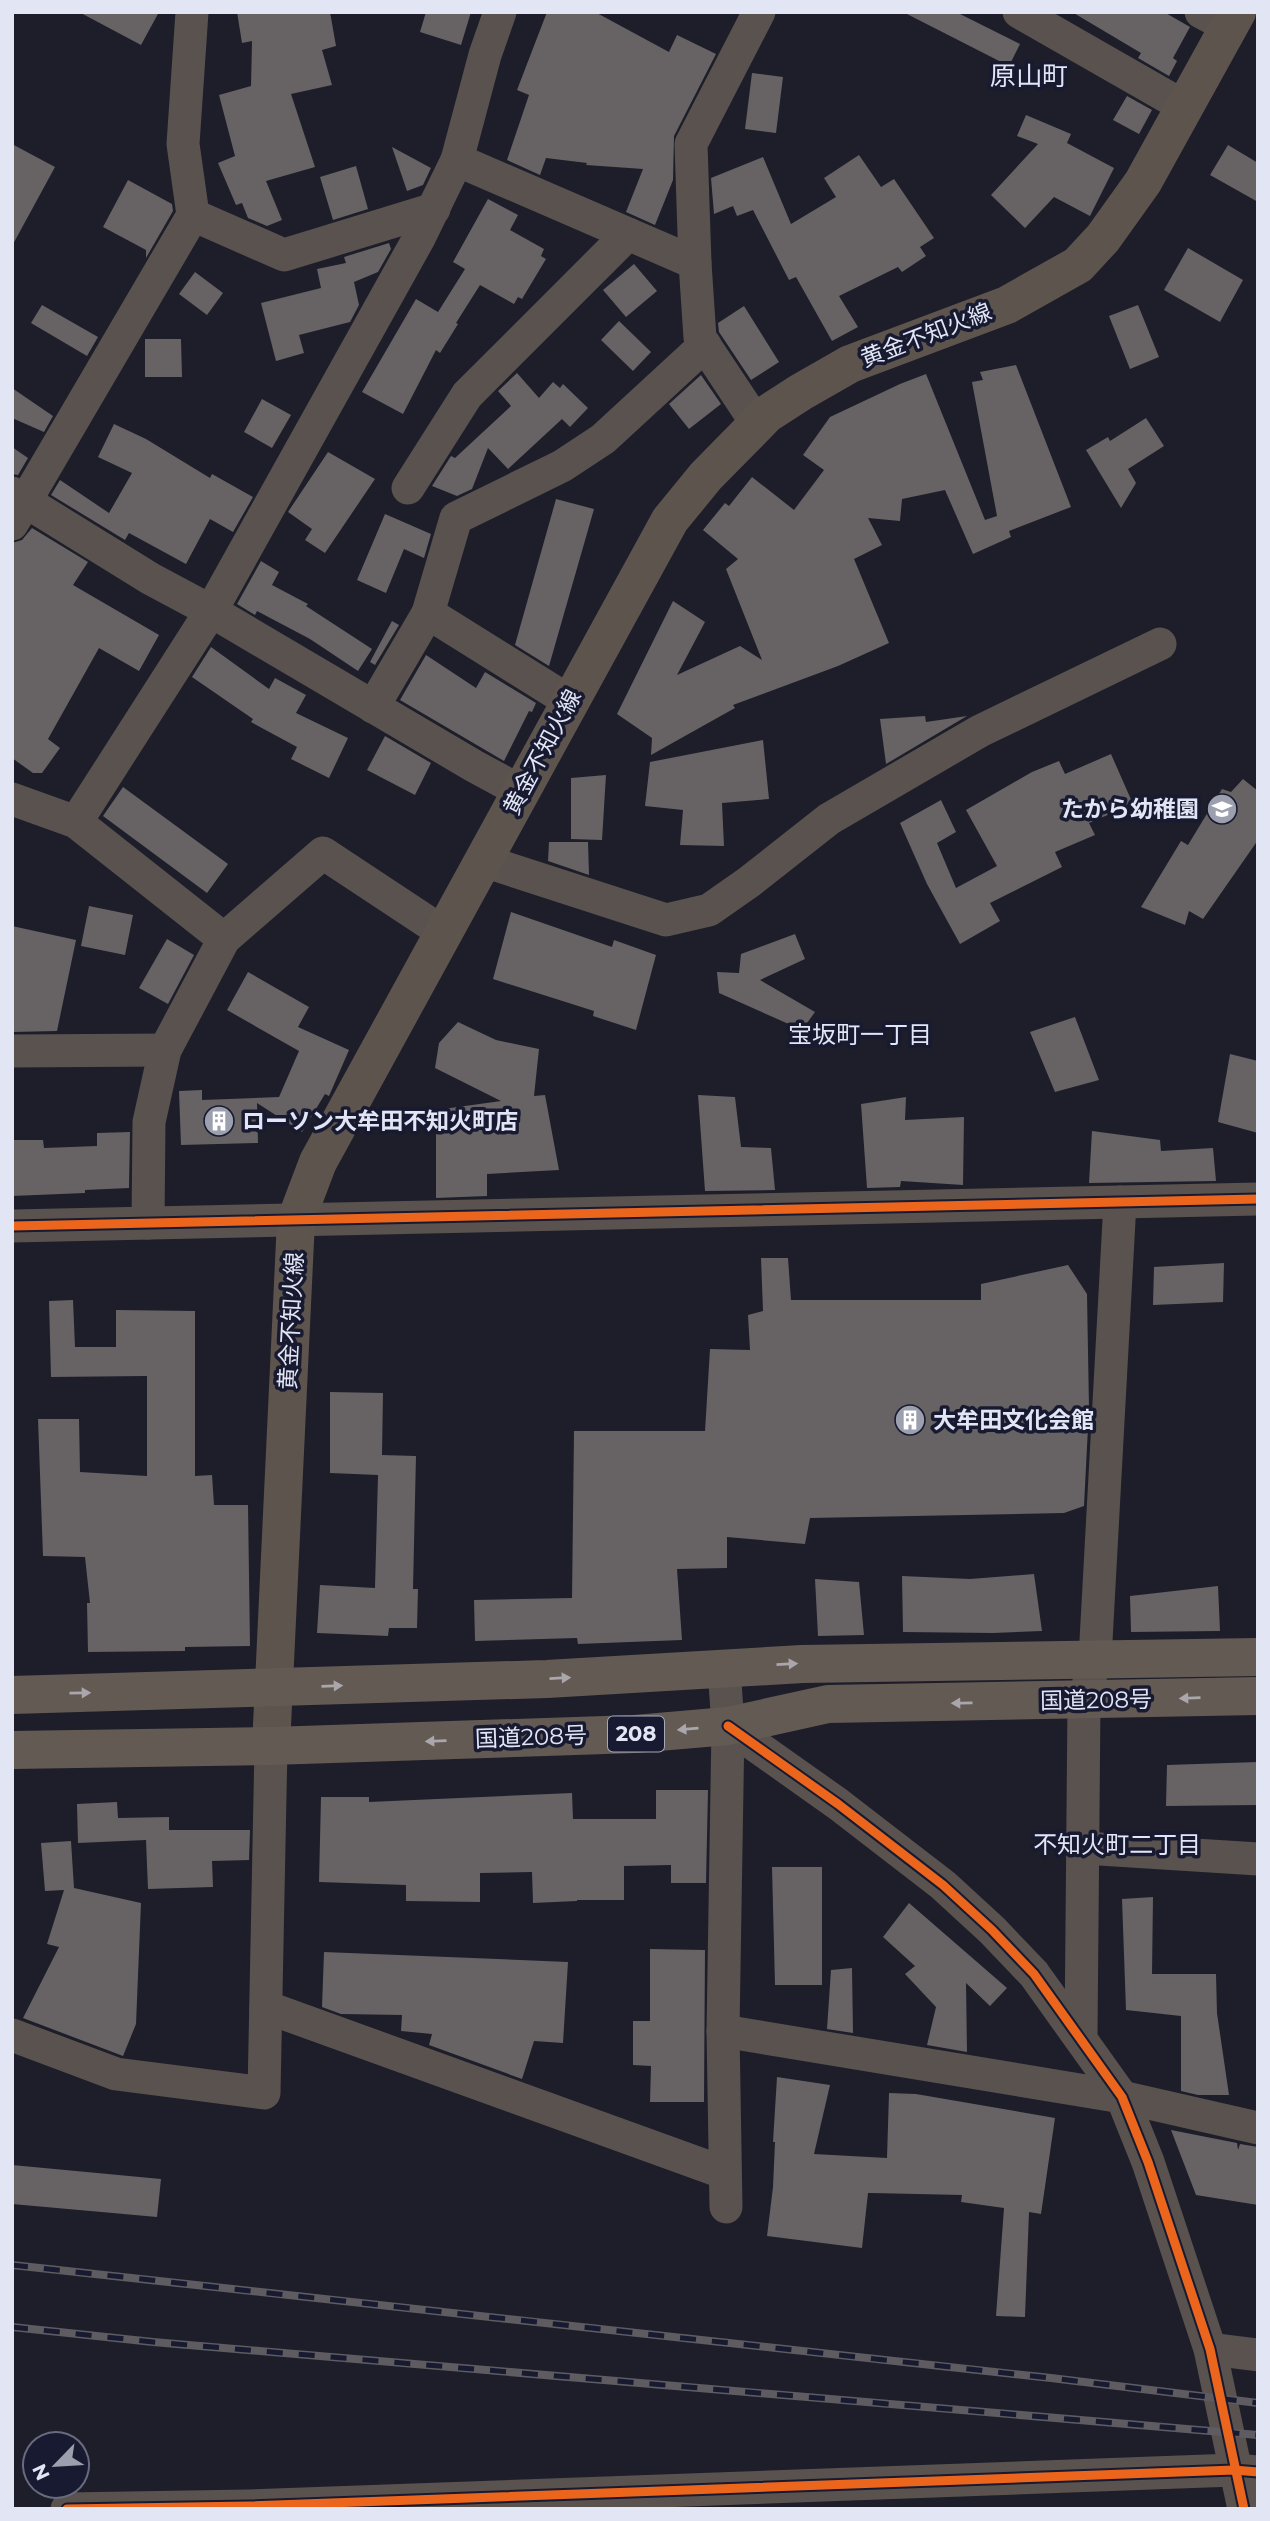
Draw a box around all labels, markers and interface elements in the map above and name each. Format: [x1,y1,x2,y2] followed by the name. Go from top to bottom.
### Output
[990,60,1068,92] district label: 原山町
[857,297,995,373] street label: 黄金不知火線
[497,685,587,819] street label: 黄金不知火線
[1205,792,1239,826] school or university icon: たから幼稚園
[1061,795,1199,823] place label: たから幼稚園
[788,1020,932,1049] district label: 宝坂町一丁目
[202,1104,236,1138] building icon: ローソン大牟田不知火町店
[242,1107,518,1135] place label: ローソン大牟田不知火町店
[273,1251,309,1391] street label: 黄金不知火線
[893,1403,927,1437] building icon: 大牟田文化会館
[933,1406,1094,1434] place label: 大牟田文化会館
[776,1659,798,1670] one-way arrow
[549,1672,571,1683] one-way arrow
[322,1680,344,1692] one-way arrow
[1040,1685,1152,1715] street label: 国道208号
[70,1687,92,1699] one-way arrow
[1178,1692,1200,1704] one-way arrow
[951,1697,973,1708] one-way arrow
[608,1716,664,1752] road number: 208
[475,1721,587,1753] street label: 国道208号
[677,1724,699,1735] one-way arrow
[425,1735,447,1746] one-way arrow
[1033,1830,1201,1859] district label: 不知火町二丁目
[21,2430,91,2500] north arrow
[27,2460,55,2484] text: N

